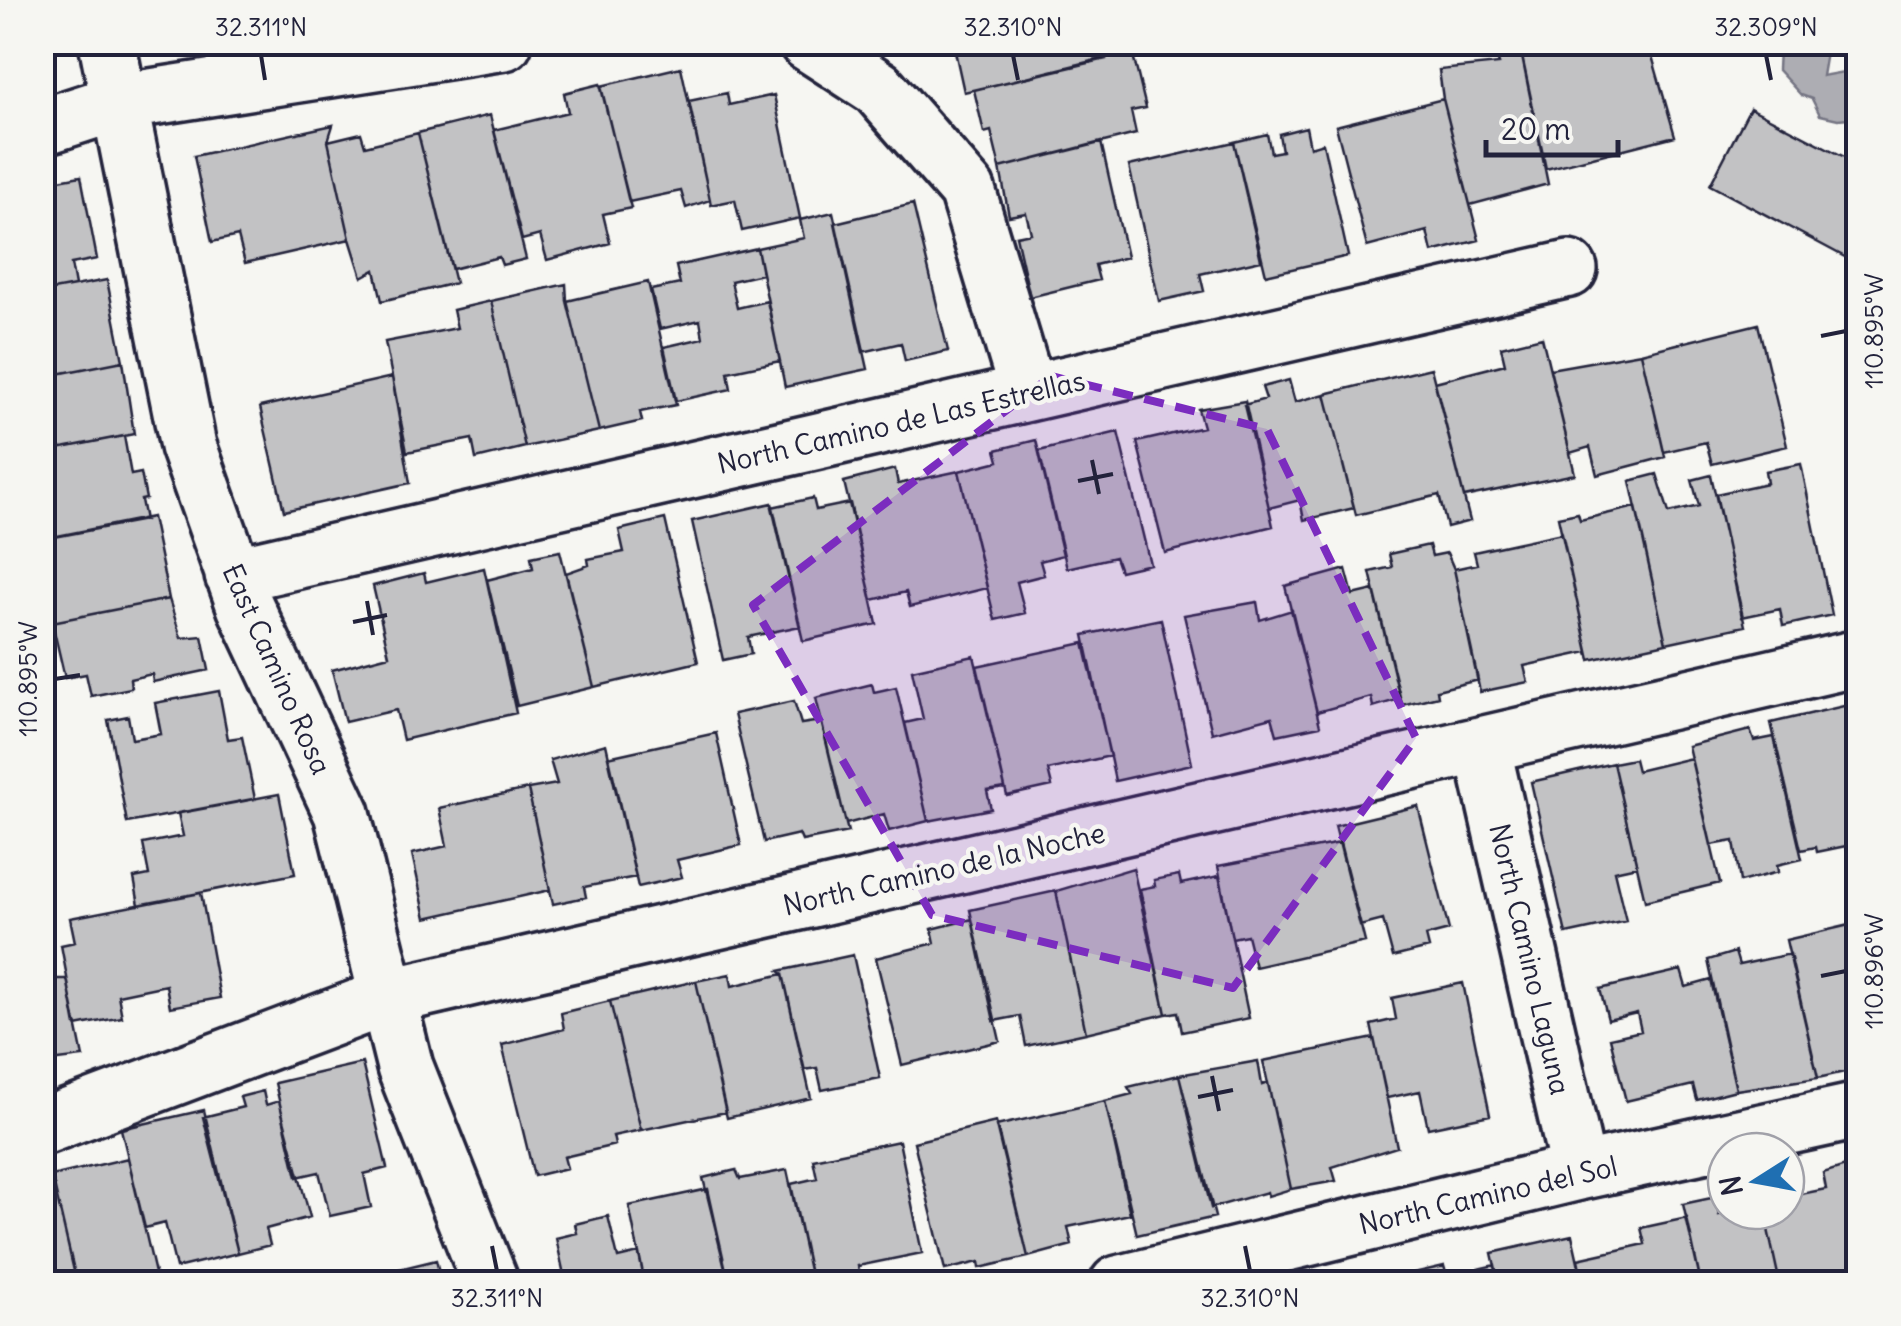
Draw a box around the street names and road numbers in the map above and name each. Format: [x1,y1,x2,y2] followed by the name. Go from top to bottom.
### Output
[714,362,1088,482] street label: North Camino de Las Estrellas
[214,558,340,780] street label: East Camino Rosa
[779,814,1109,924] street label: North Camino de la Noche
[1481,820,1579,1098] street label: North Camino Laguna
[1355,1148,1621,1242] street label: North Camino del Sol

